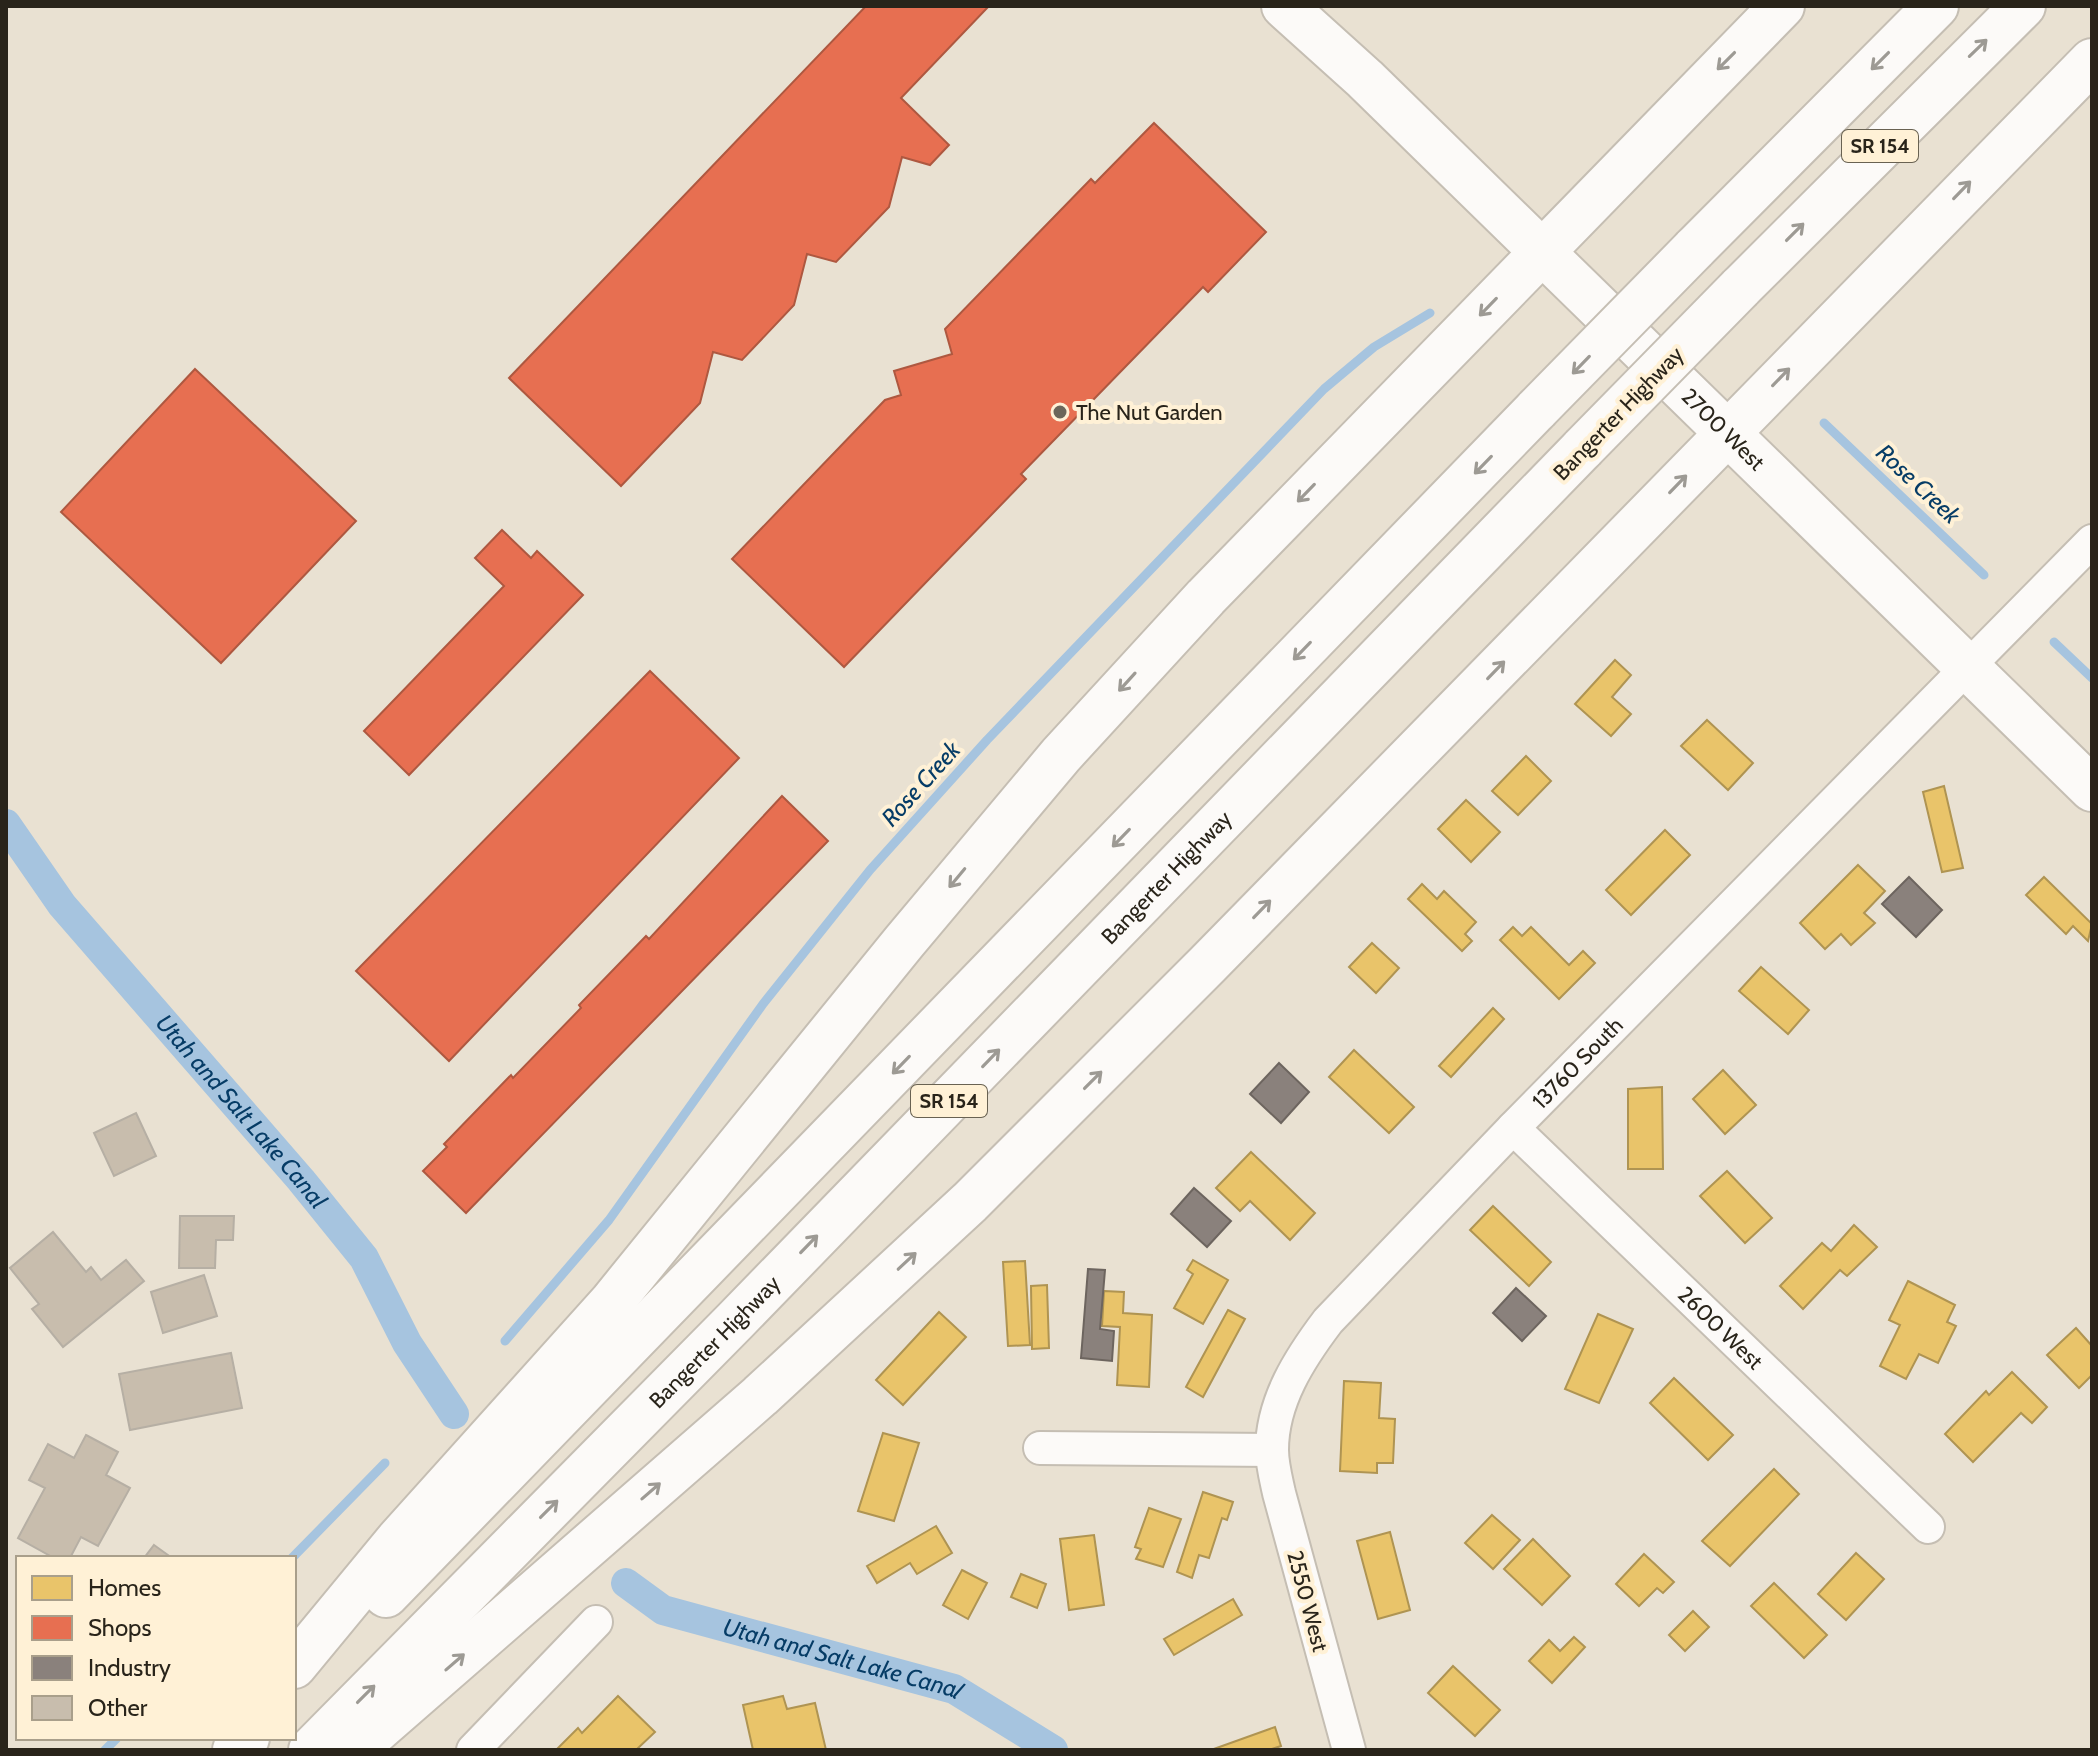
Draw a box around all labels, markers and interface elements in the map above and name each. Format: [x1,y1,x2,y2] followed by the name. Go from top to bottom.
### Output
[1968,39,1988,58] one-way arrow
[1717,51,1736,70] one-way arrow
[1871,51,1890,70] one-way arrow
[1842,130,1918,162] road number: SR 154
[1953,180,1972,200] one-way arrow
[1785,223,1804,242] one-way arrow
[1478,297,1497,317] one-way arrow
[1548,341,1689,486] street label: Bangerter Highway
[1572,355,1591,374] one-way arrow
[1772,367,1791,387] one-way arrow
[1676,383,1771,476] street label: 2700 West
[1076,399,1223,426] place label: The Nut Garden
[1051,403,1069,421] marker: The Nut Garden
[1871,438,1967,530] water label: Rose Creek
[1474,455,1493,474] one-way arrow
[1668,474,1687,494] one-way arrow
[1297,483,1316,503] one-way arrow
[1293,641,1312,660] one-way arrow
[1486,661,1505,680] one-way arrow
[1119,671,1137,691] one-way arrow
[875,735,967,832] water label: Rose Creek
[1096,805,1237,950] street label: Bangerter Highway
[1112,828,1131,847] one-way arrow
[948,867,966,888] one-way arrow
[1252,900,1271,919] one-way arrow
[150,1009,333,1214] water label: Utah and Salt Lake Canal
[1526,1012,1629,1115] street label: 13760 South
[981,1048,1000,1068] one-way arrow
[892,1054,911,1074] one-way arrow
[1083,1071,1102,1090] one-way arrow
[911,1085,987,1117] road number: SR 154
[800,1234,819,1254] one-way arrow
[897,1252,917,1271] one-way arrow
[644,1270,786,1414] street label: Bangerter Highway
[1672,1281,1769,1375] street label: 2600 West
[641,1482,661,1500] one-way arrow
[539,1499,558,1519] one-way arrow
[1281,1548,1334,1655] street label: 2550 West
[16,1556,296,1740] legend
[88,1573,161,1602] text: Homes
[720,1612,969,1705] water label: Utah and Salt Lake Canal
[88,1613,151,1642] text: Shops
[88,1653,171,1682] text: Industry
[445,1653,465,1671] one-way arrow
[356,1685,376,1704] one-way arrow
[88,1693,148,1722] text: Other

